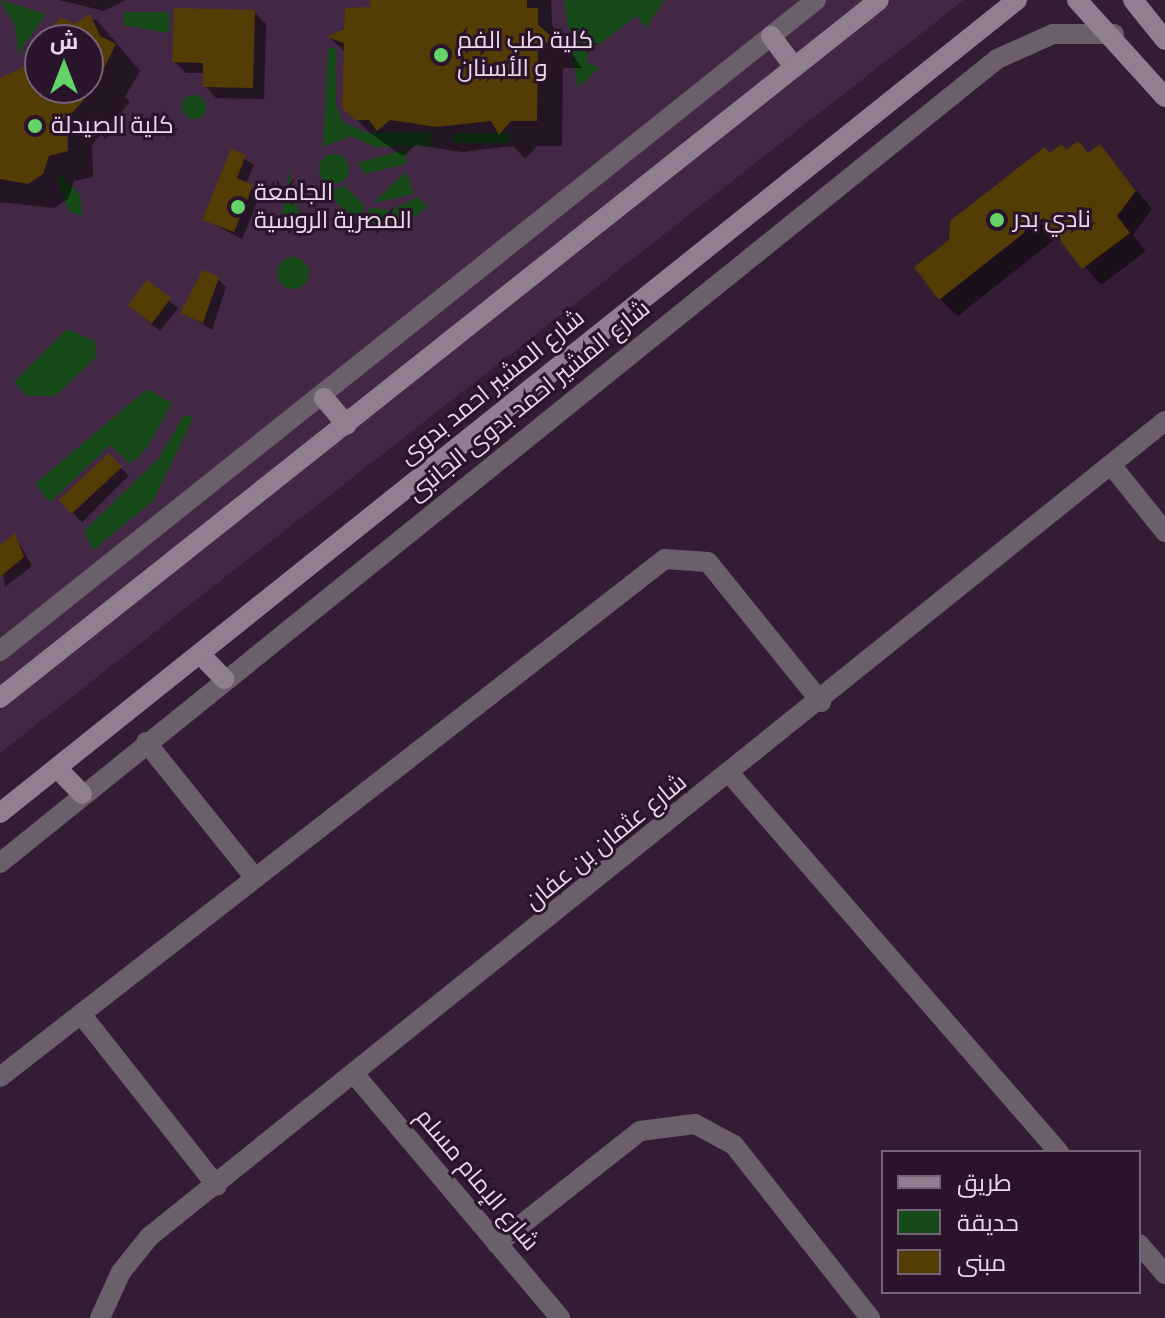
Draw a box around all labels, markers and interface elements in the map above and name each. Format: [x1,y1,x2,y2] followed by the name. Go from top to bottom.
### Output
[24,24,104,104] north arrow
[457,27,593,83] place label: كلية طب الفم و الأسنان
[50,28,78,55] text: ش
[432,46,450,64] marker: كلية طب الفم و الأسنان
[51,112,174,140] place label: كلية الصيدلة
[26,117,44,135] marker: كلية الصيدلة
[254,179,412,235] place label: الجامعة المصرية الروسية
[229,198,247,216] marker: الجامعة المصرية الروسية
[1013,206,1091,234] place label: نادي بدر
[988,211,1006,229] marker: نادي بدر
[402,294,656,508] street label: شارع المشير احمد بدوى الجانبى
[393,303,591,471] street label: شارع المشير احمد بدوى
[519,768,693,916] street label: شارع عثمان بن عفان
[409,1103,545,1257] street label: شارع الإمام مسلم
[881,1150,1141,1294] legend
[957,1169,1012,1197] text: طريق
[957,1209,1019,1237] text: حديقة
[957,1249,1006,1277] text: مبنى

